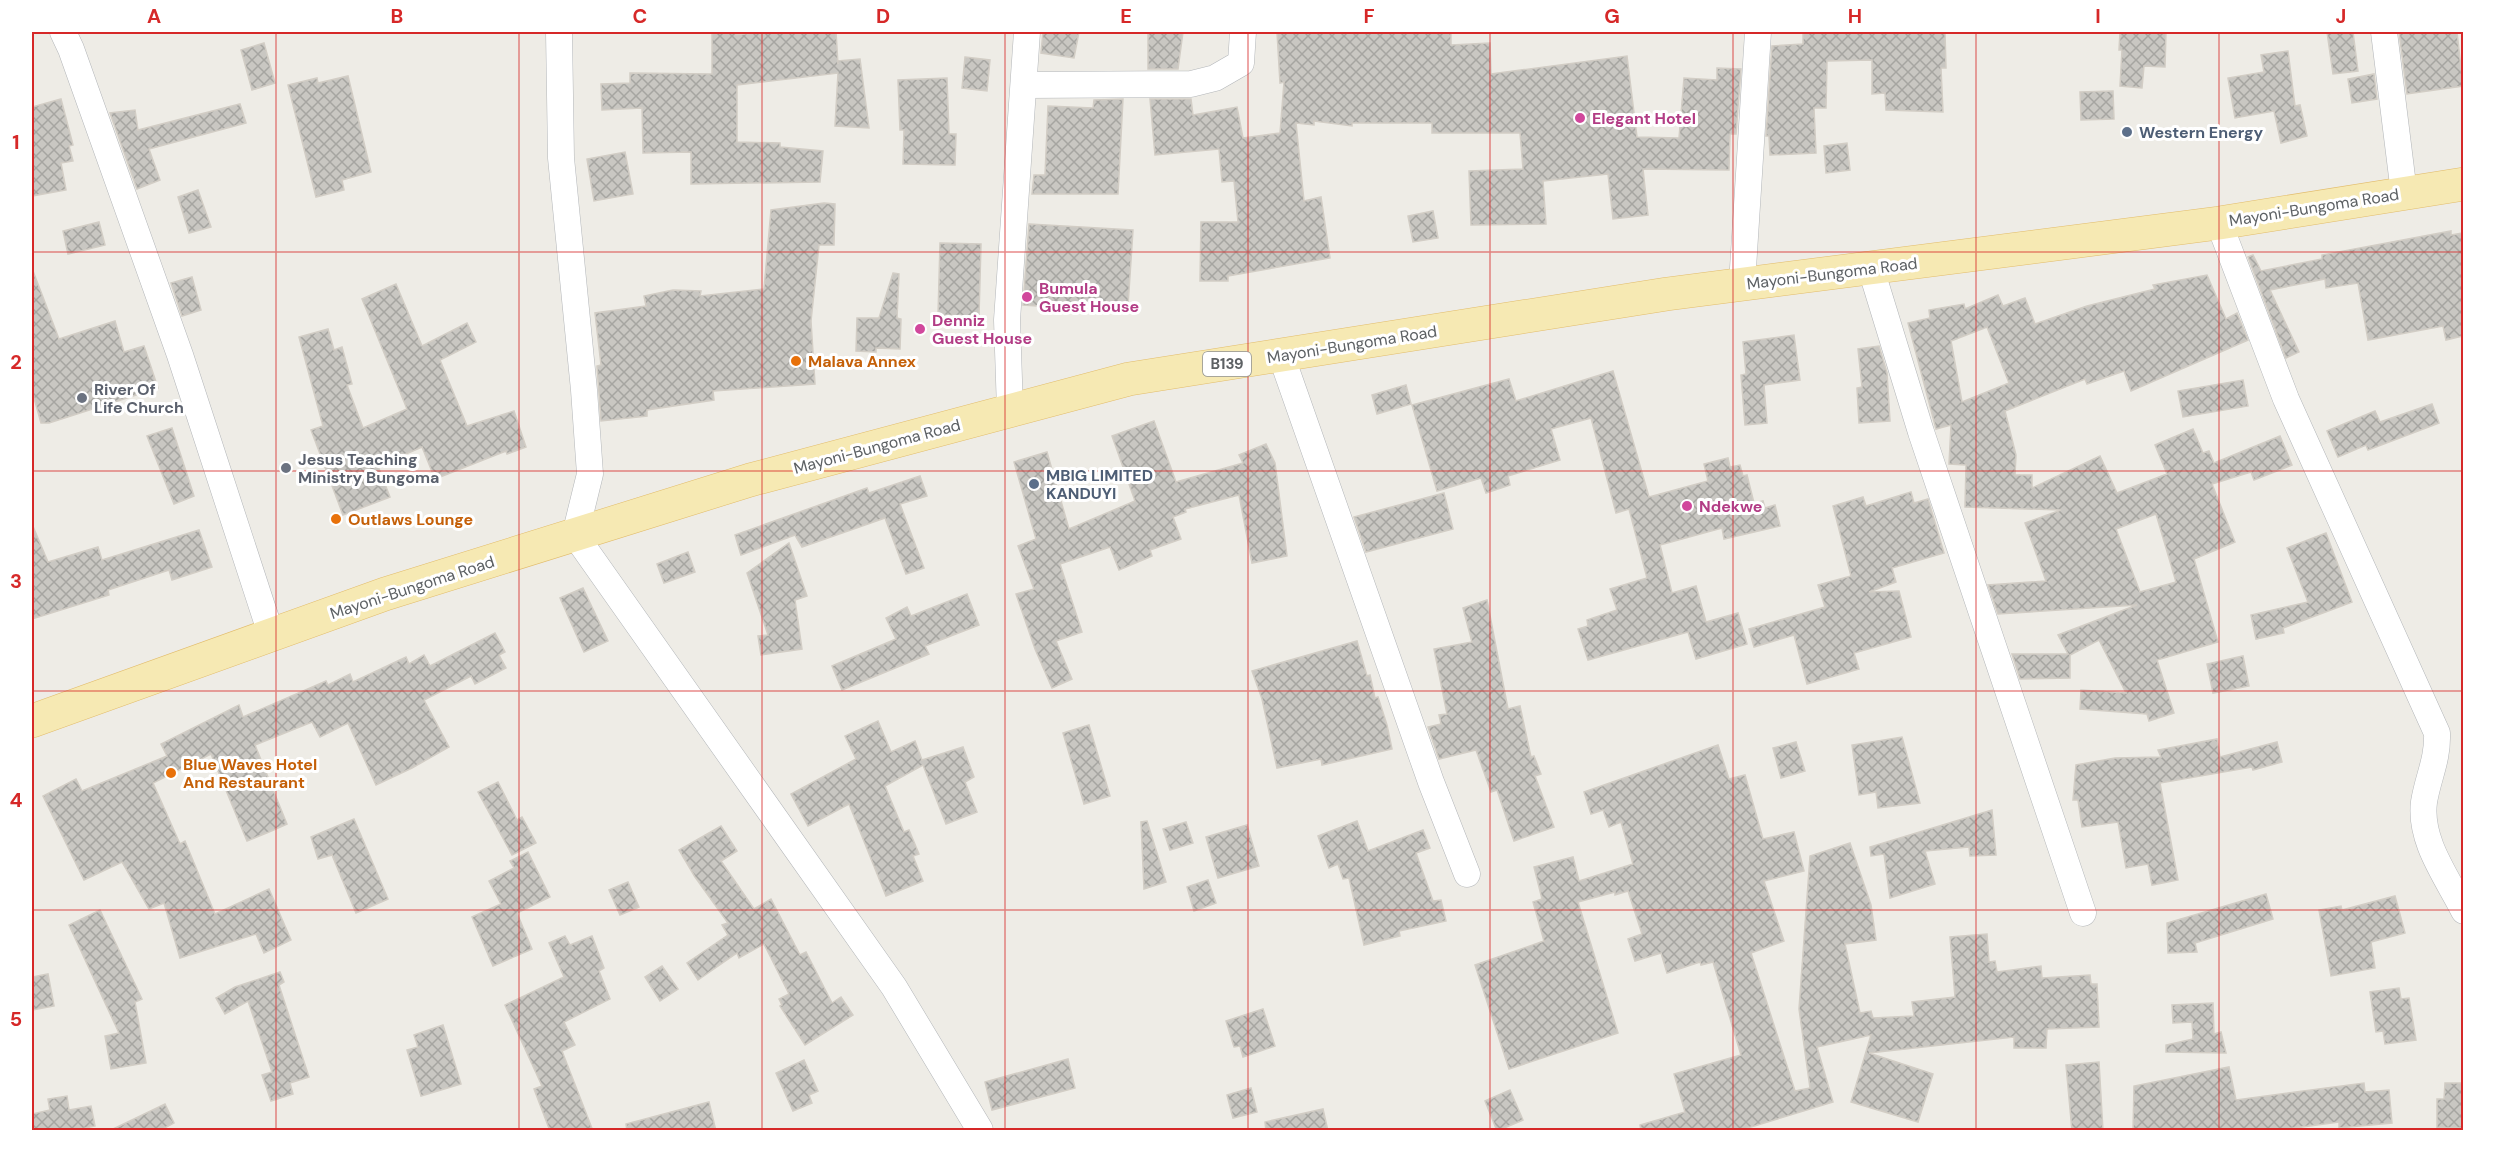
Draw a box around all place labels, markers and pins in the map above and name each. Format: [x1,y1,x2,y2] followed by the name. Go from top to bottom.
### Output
[1592,108,1696,129] place label: Elegant Hotel
[1573,111,1587,125] marker: Elegant Hotel
[2139,122,2264,143] place label: Western Energy
[2120,125,2134,139] marker: Western Energy
[1039,278,1139,317] place label: Bumula Guest House
[1020,290,1034,304] marker: Bumula Guest House
[932,310,1032,349] place label: Denniz Guest House
[913,322,927,336] marker: Denniz Guest House
[808,351,916,372] place label: Malava Annex
[789,354,803,368] marker: Malava Annex
[94,379,184,418] place label: River Of Life Church
[75,391,89,405] marker: River Of Life Church
[298,449,439,488] place label: Jesus Teaching Ministry Bungoma
[279,461,293,475] marker: Jesus Teaching Ministry Bungoma
[1046,465,1153,504] place label: MBIG LIMITED KANDUYI
[1027,477,1041,491] marker: MBIG LIMITED KANDUYI
[1699,496,1763,517] place label: Ndekwe
[1680,499,1694,513] marker: Ndekwe
[348,509,473,530] place label: Outlaws Lounge
[329,512,343,526] marker: Outlaws Lounge
[183,754,317,793] place label: Blue Waves Hotel And Restaurant
[164,766,178,780] marker: Blue Waves Hotel And Restaurant

